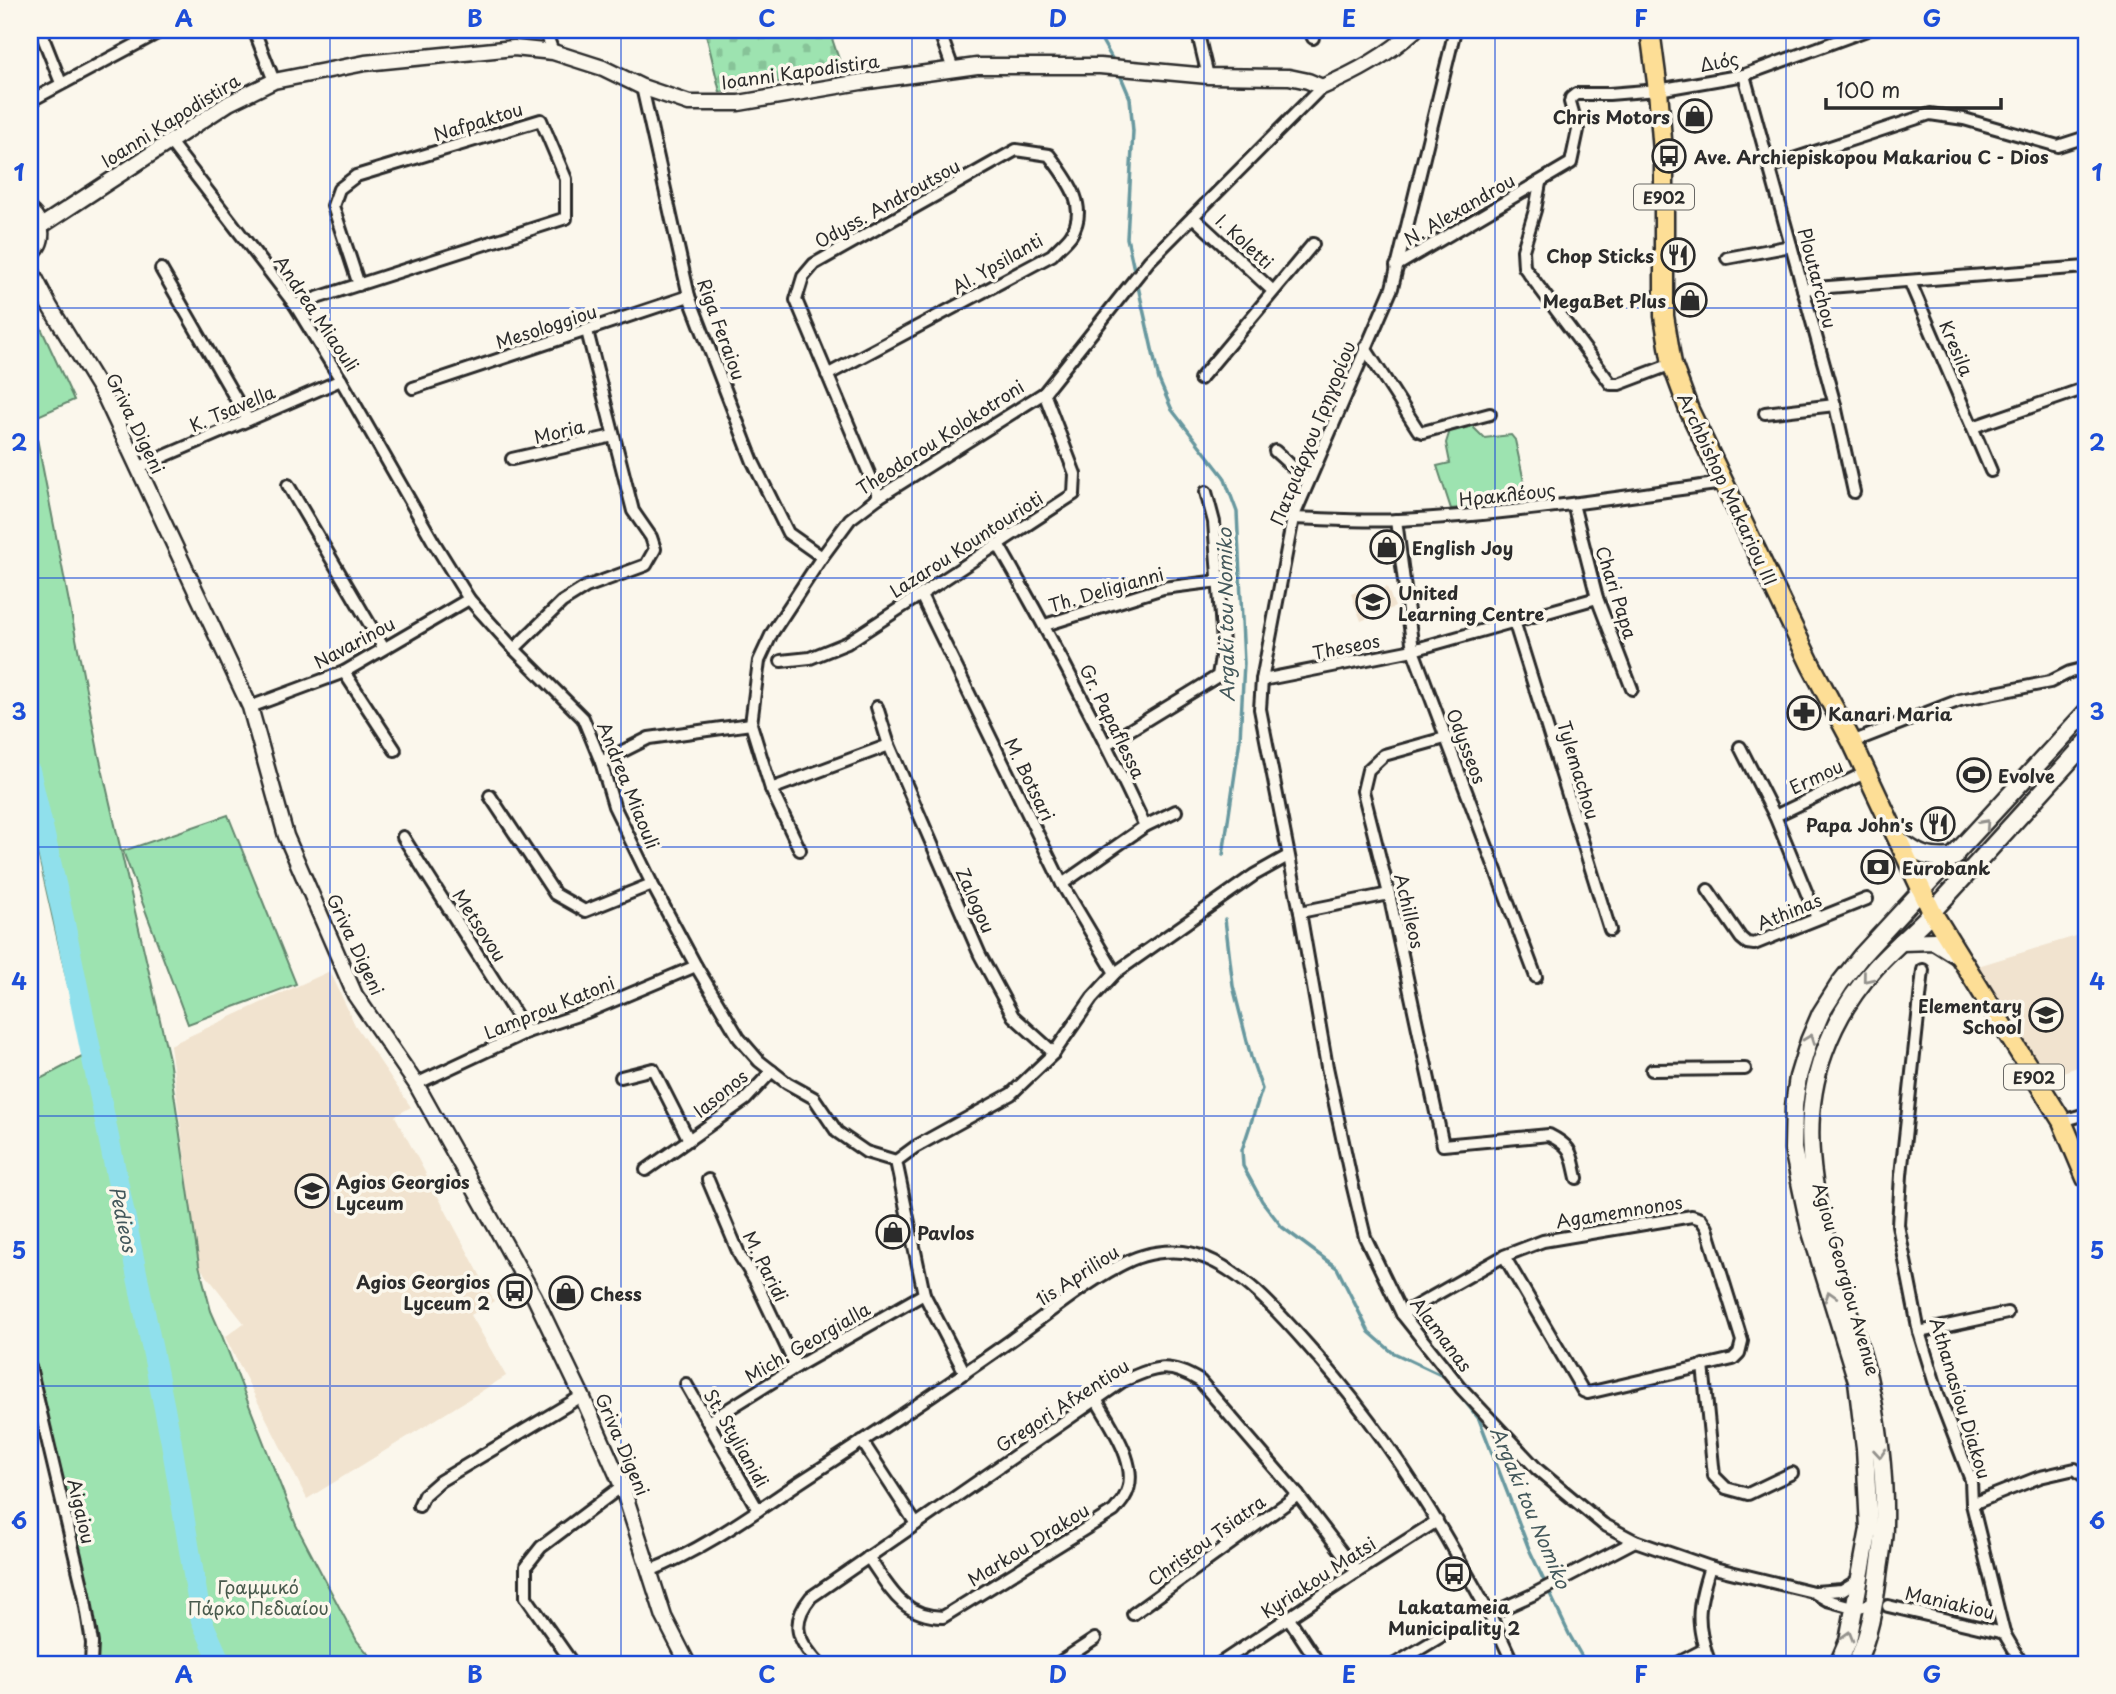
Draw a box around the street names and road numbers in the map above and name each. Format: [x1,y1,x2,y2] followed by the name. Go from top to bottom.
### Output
[1697,44,1741,78] street label: Διός
[719,46,881,95] street label: Ioanni Kapodistira
[95,66,245,174] street label: Ioanni Kapodistira
[430,95,526,147] street label: Nafpaktou
[809,152,965,254] street label: Odyss. Androutsou
[1399,166,1519,252] street label: N. Alexandrou
[1634,184,1694,210] road number: E902
[1210,207,1280,275] street label: I. Koletti
[1792,225,1844,331] street label: Ploutarchou
[946,226,1048,300] street label: Al. Ypsilanti
[268,249,366,377] street label: Andrea Miaouli
[691,274,753,384] street label: Riga Feraiou
[492,297,600,355] street label: Mesologgiou
[1933,316,1981,381] street label: Kresila
[1263,337,1361,529] street label: Πατριάρχου Γρηγορίου
[100,368,172,478] street label: Griva Digeni
[851,373,1029,501] street label: Theodorou Kolokotroni
[185,378,280,438] street label: K. Tsavella
[1671,388,1785,590] street label: Archbishop Makariou III
[531,412,588,450] street label: Moria
[1457,475,1557,513] street label: Ηρακλέους
[884,484,1048,604] street label: Lazarou Kountourioti
[1589,542,1645,642] street label: Chari Papa
[1045,560,1167,618] street label: Th. Deligianni
[309,609,399,675] street label: Navarinou
[1310,626,1382,666] street label: Theseos
[1074,659,1153,784] street label: Gr. Papaflessa
[1440,704,1494,788] street label: Odysseos
[591,717,667,853] street label: Andrea Miaouli
[1551,717,1607,823] street label: Tylemachou
[998,733,1062,825] street label: M. Botsari
[1785,752,1847,800] street label: Ermou
[950,863,1002,937] street label: Zalogou
[1388,871,1432,951] street label: Achilleos
[446,883,514,967] street label: Metsovou
[1752,886,1826,936] street label: Athinas
[321,889,391,999] street label: Griva Digeni
[480,969,618,1045] street label: Lamprou Katoni
[687,1062,753,1124] street label: Iasonos
[2004,1064,2064,1090] road number: E902
[1807,1179,1888,1379] street label: Agiou Georgiou Avenue
[1554,1188,1684,1234] street label: Agamemnonos
[737,1226,795,1306] street label: M. Paridi
[1030,1238,1124,1312] street label: 1is Apriliou
[1405,1291,1479,1377] street label: Alamanas
[739,1295,875,1389] street label: Mich. Georgialla
[1924,1314,1998,1482] street label: Athanasiou Diakou
[990,1352,1134,1458] street label: Gregori Afxentiou
[698,1384,776,1492] street label: St. Stylianidi
[589,1388,657,1500] street label: Griva Digeni
[61,1476,103,1546] street label: Aigaiou
[1141,1488,1271,1592] street label: Christou Tsiatra
[962,1496,1094,1592] street label: Markou Drakou
[1255,1530,1381,1624] street label: Kyriakou Matsi
[1903,1579,1997,1625] street label: Maniakiou

